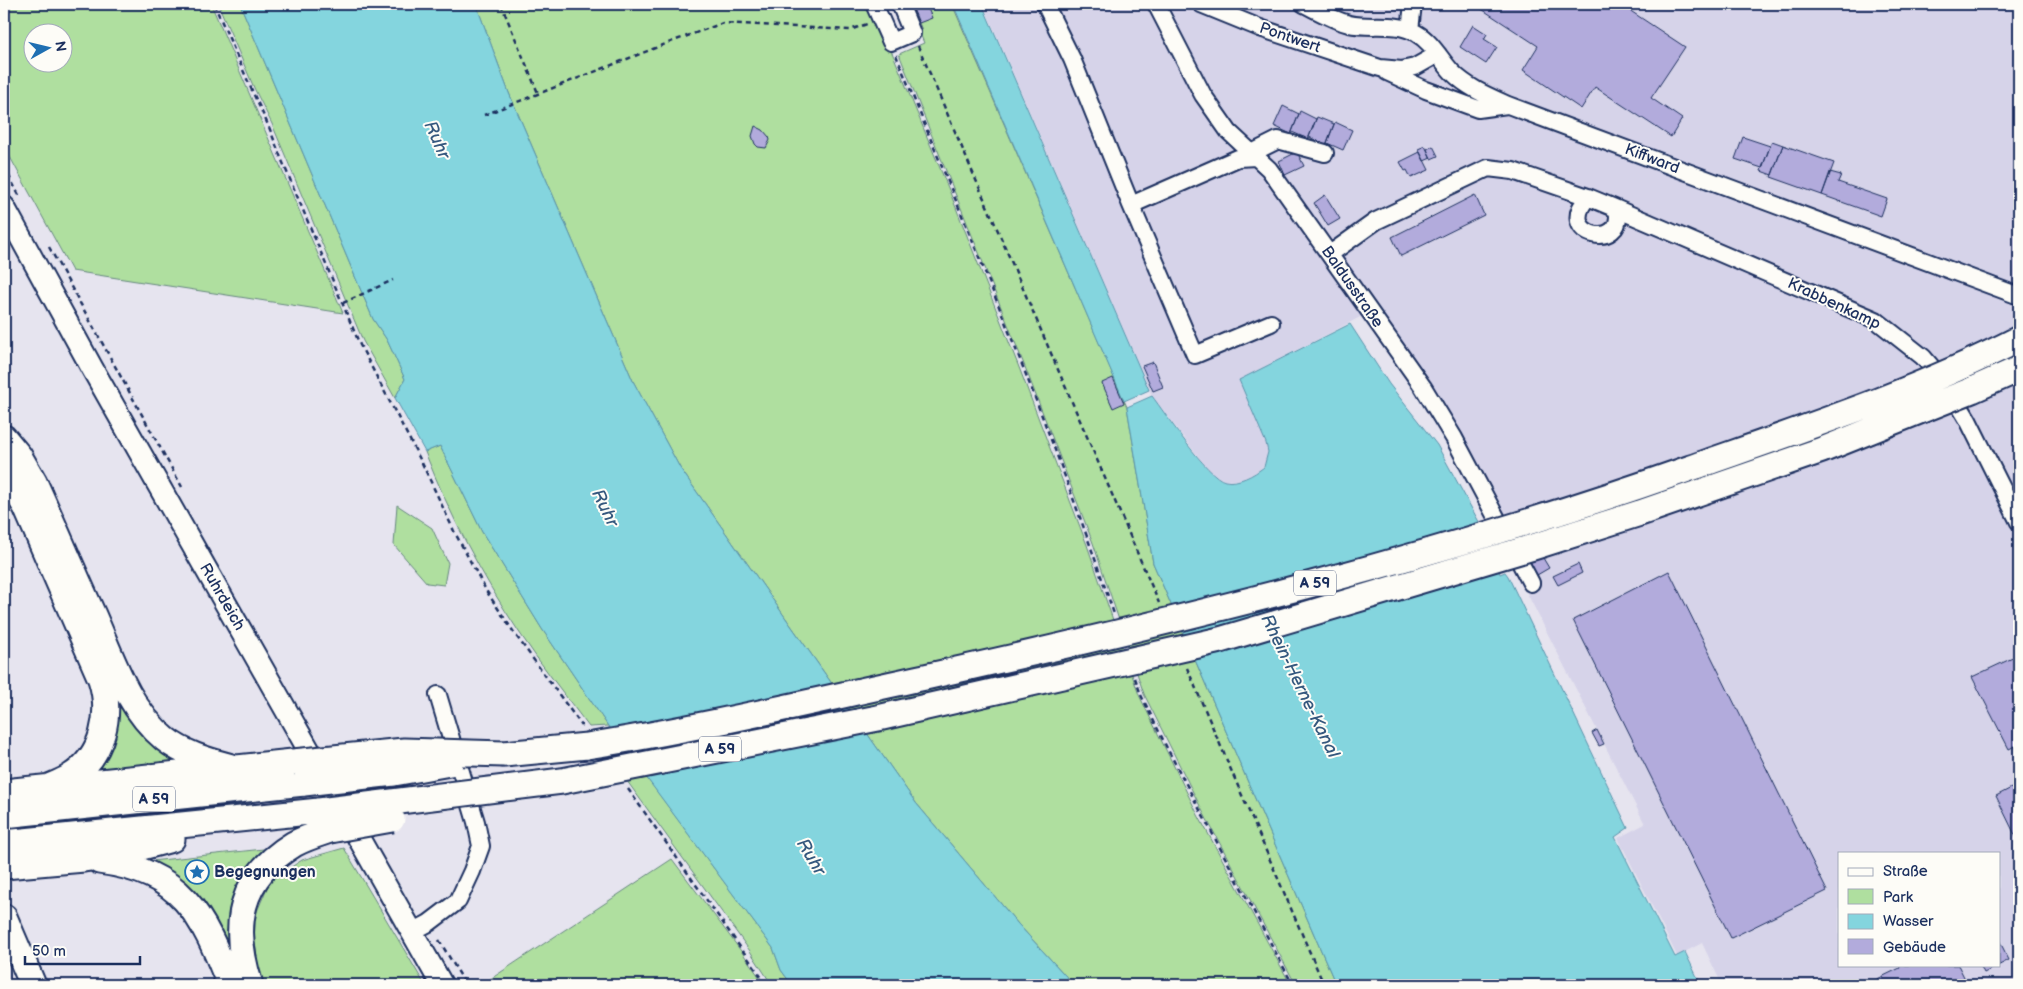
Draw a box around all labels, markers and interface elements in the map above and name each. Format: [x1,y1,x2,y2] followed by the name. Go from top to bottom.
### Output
[1257,19,1323,57] street label: Pontwert
[22,22,72,72] north arrow
[51,40,70,53] text: N
[419,118,455,164] water label: Ruhr
[1622,140,1682,178] street label: Kiffward
[1317,243,1387,332] street label: Baldusstraße
[1784,274,1884,334] street label: Krabbenkamp
[587,486,624,532] water label: Ruhr
[195,560,249,634] street label: Ruhrdeich
[1294,570,1336,596] road number: A 59
[1256,611,1344,762] water label: Rhein-Herne-Kanal
[699,736,741,762] road number: A 59
[133,786,175,812] road number: A 59
[792,835,831,880] water label: Ruhr
[1838,852,2000,966] legend
[184,859,210,885] place icon: Begegnungen
[1883,862,1928,881] text: Straße
[214,863,316,882] place label: Begegnungen
[1883,888,1914,907] text: Park
[1883,912,1934,931] text: Wasser
[25,934,140,966] scale bar
[1883,938,1946,957] text: Gebäude
[32,942,66,961] text: 50 m

